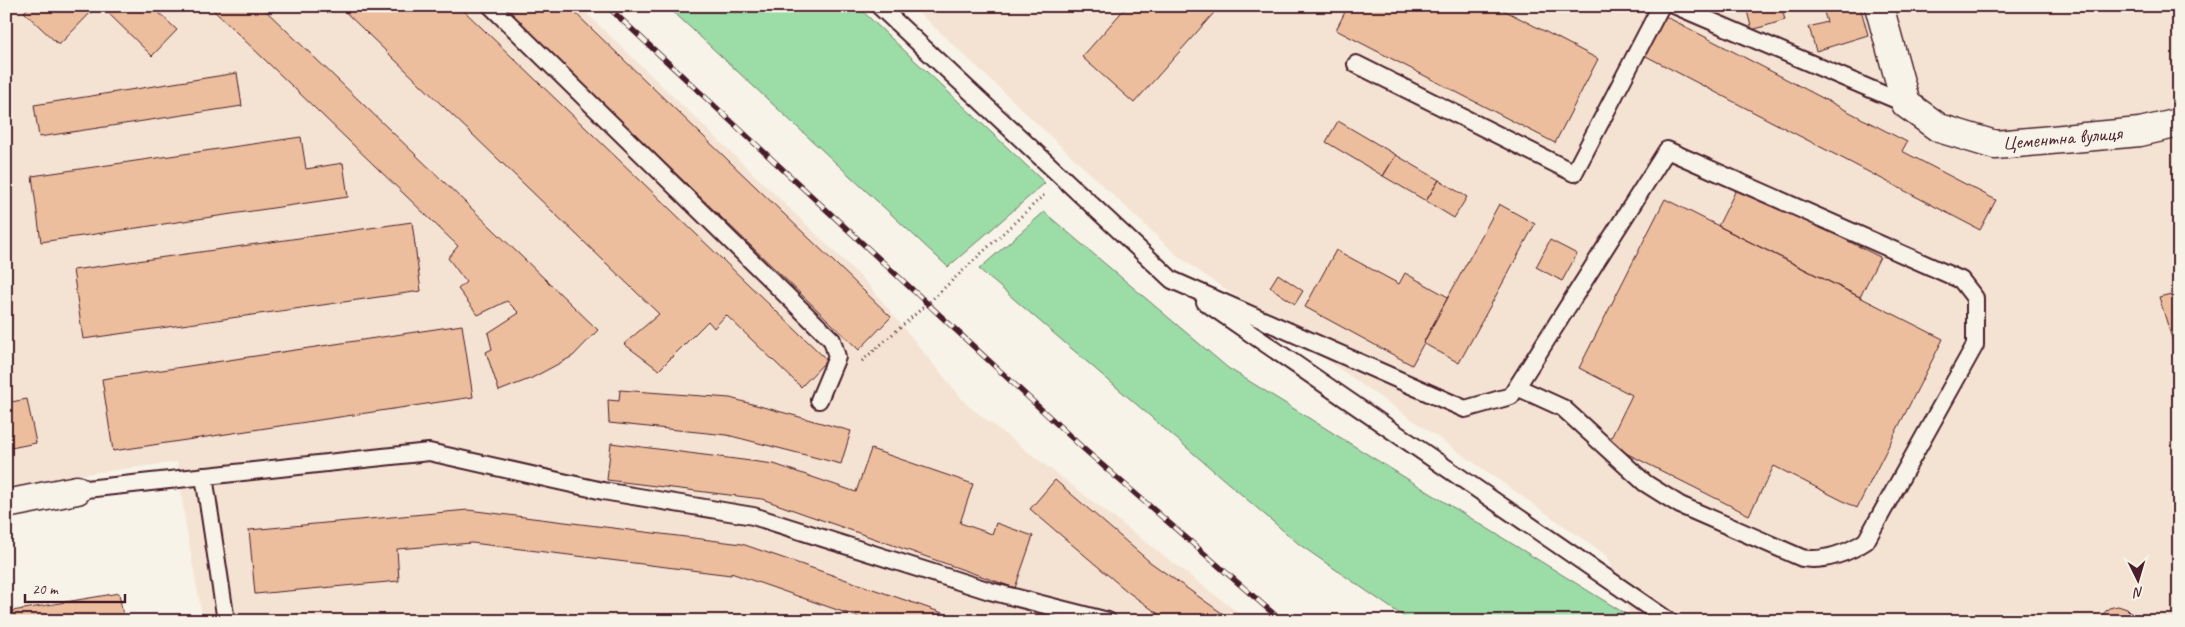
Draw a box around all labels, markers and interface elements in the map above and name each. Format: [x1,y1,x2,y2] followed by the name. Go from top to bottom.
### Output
[2001,120,2125,156] street label: Цементна вулиця
[2112,554,2162,604] north arrow
[25,572,125,604] scale bar
[32,580,59,599] text: 20 m
[2132,584,2144,602] text: N

